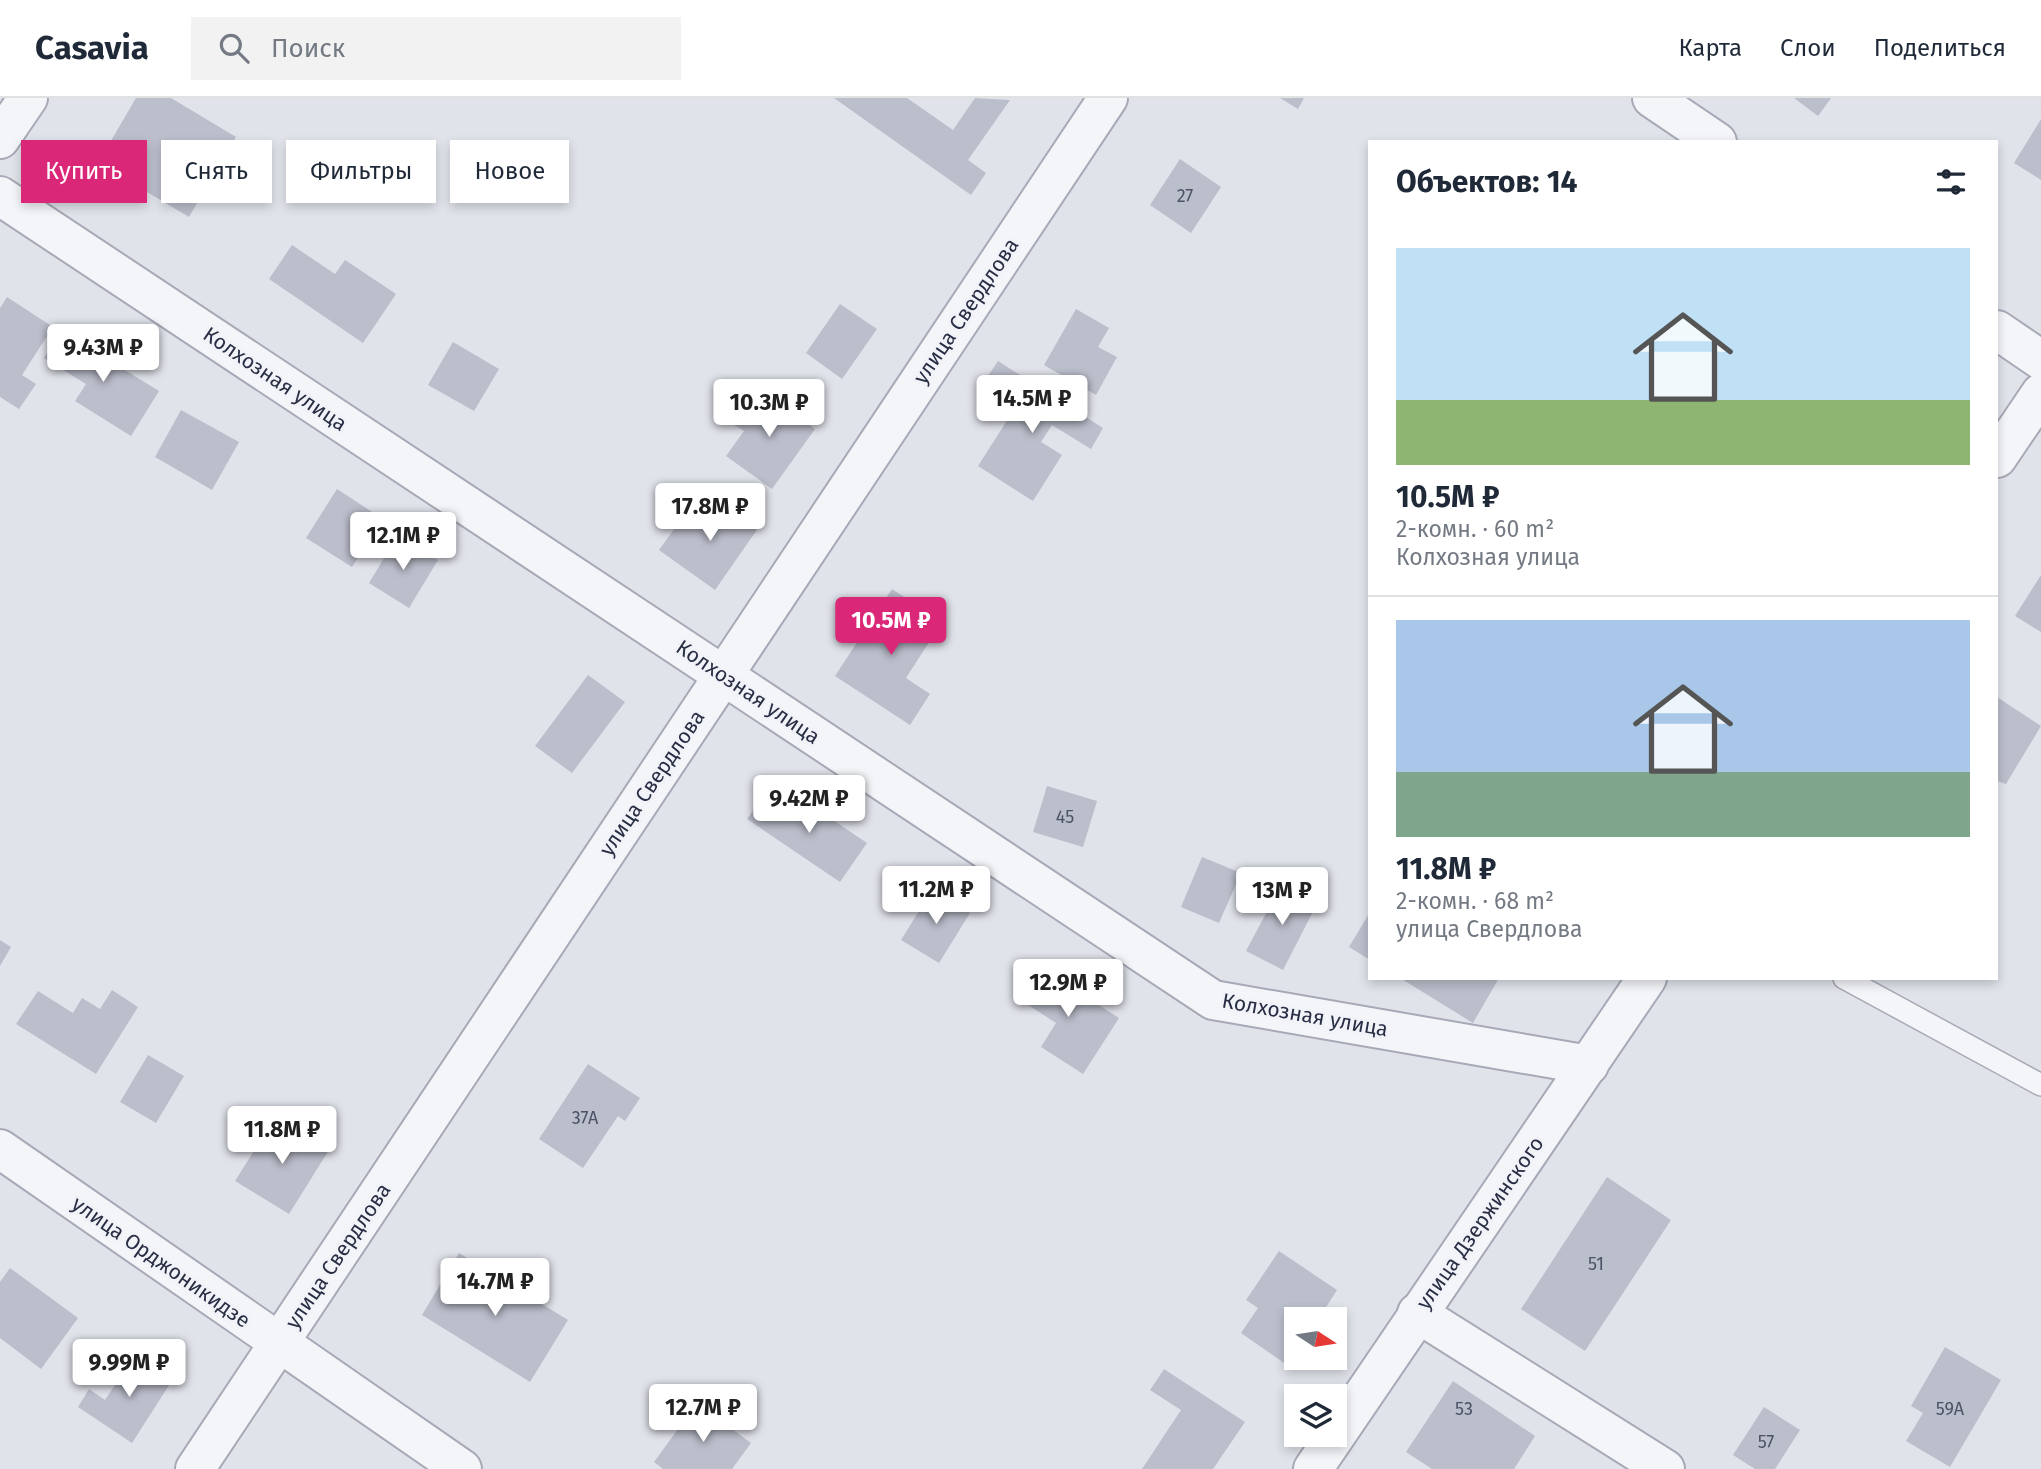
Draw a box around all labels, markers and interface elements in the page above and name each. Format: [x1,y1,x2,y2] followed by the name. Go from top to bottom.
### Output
[191,17,681,80] search box
[35,28,149,68] text: Casavia
[215,29,253,67] icon: search
[271,33,345,64] text: Поиск
[1678,34,1742,62] text: Карта
[1780,34,1836,62] text: Слои
[1874,34,2006,62] text: Поделиться
[21,140,147,203] chip: Купить
[161,140,272,203] chip: Снять
[286,140,436,203] chip: Фильтры
[450,140,569,203] chip: Новое
[1932,163,1970,201] icon: filters
[1396,164,1578,200] text: Объектов: 14
[1177,185,1193,207] house number: 27
[908,233,1024,389] street label: улица Свердлова
[1620,294,1746,420] icon: home
[198,321,352,437] street label: Колхозная улица
[38,324,168,384] pin: 9.43M ₽
[63,333,143,361] text: 9.43M ₽
[967,376,1097,435] pin: 14.5M ₽
[704,380,834,439] pin: 10.3M ₽
[993,384,1071,412] text: 14.5M ₽
[729,388,809,416] text: 10.3M ₽
[1396,479,1500,515] text: 10.5M ₽
[645,484,775,543] pin: 17.8M ₽
[671,492,749,520] text: 17.8M ₽
[338,512,468,572] pin: 12.1M ₽
[1396,515,1554,543] text: 2-комн. · 60 m²
[366,521,440,549] text: 12.1M ₽
[1396,543,1580,571] text: Колхозная улица
[826,598,956,657] pin: 10.5M ₽
[851,606,931,634] text: 10.5M ₽
[671,634,825,750] street label: Колхозная улица
[1620,666,1746,792] icon: home
[594,705,710,861] street label: улица Свердлова
[744,776,874,835] pin: 9.42M ₽
[769,784,849,812] text: 9.42M ₽
[1056,806,1074,828] house number: 45
[1396,851,1496,887] text: 11.8M ₽
[871,866,1001,926] pin: 11.2M ₽
[1233,868,1331,927] pin: 13M ₽
[898,875,974,903] text: 11.2M ₽
[1252,876,1312,904] text: 13M ₽
[1396,887,1554,915] text: 2-комн. · 68 m²
[1396,915,1582,943] text: улица Свердлова
[1003,960,1133,1019] pin: 12.9M ₽
[1029,968,1107,996] text: 12.9M ₽
[1220,988,1390,1042] street label: Колхозная улица
[217,1107,347,1166] pin: 11.8M ₽
[572,1107,599,1129] house number: 37А
[243,1115,321,1143] text: 11.8M ₽
[1411,1132,1549,1314] street label: улица Дзержинского
[280,1178,396,1334] street label: улица Свердлова
[67,1191,255,1333] street label: улица Орджоникидзе
[1588,1253,1604,1275] house number: 51
[430,1258,560,1318] pin: 14.7M ₽
[456,1267,534,1295] text: 14.7M ₽
[1284,1307,1348,1370] north arrow
[1284,1307,1347,1447] map controls
[64,1340,194,1399] pin: 9.99M ₽
[89,1348,169,1376] text: 9.99M ₽
[638,1384,768,1444] pin: 12.7M ₽
[1284,1384,1347,1447] button: layers
[665,1393,741,1421] text: 12.7M ₽
[1455,1398,1473,1420] house number: 53
[1936,1398,1965,1420] house number: 59А
[1758,1431,1774,1453] house number: 57

